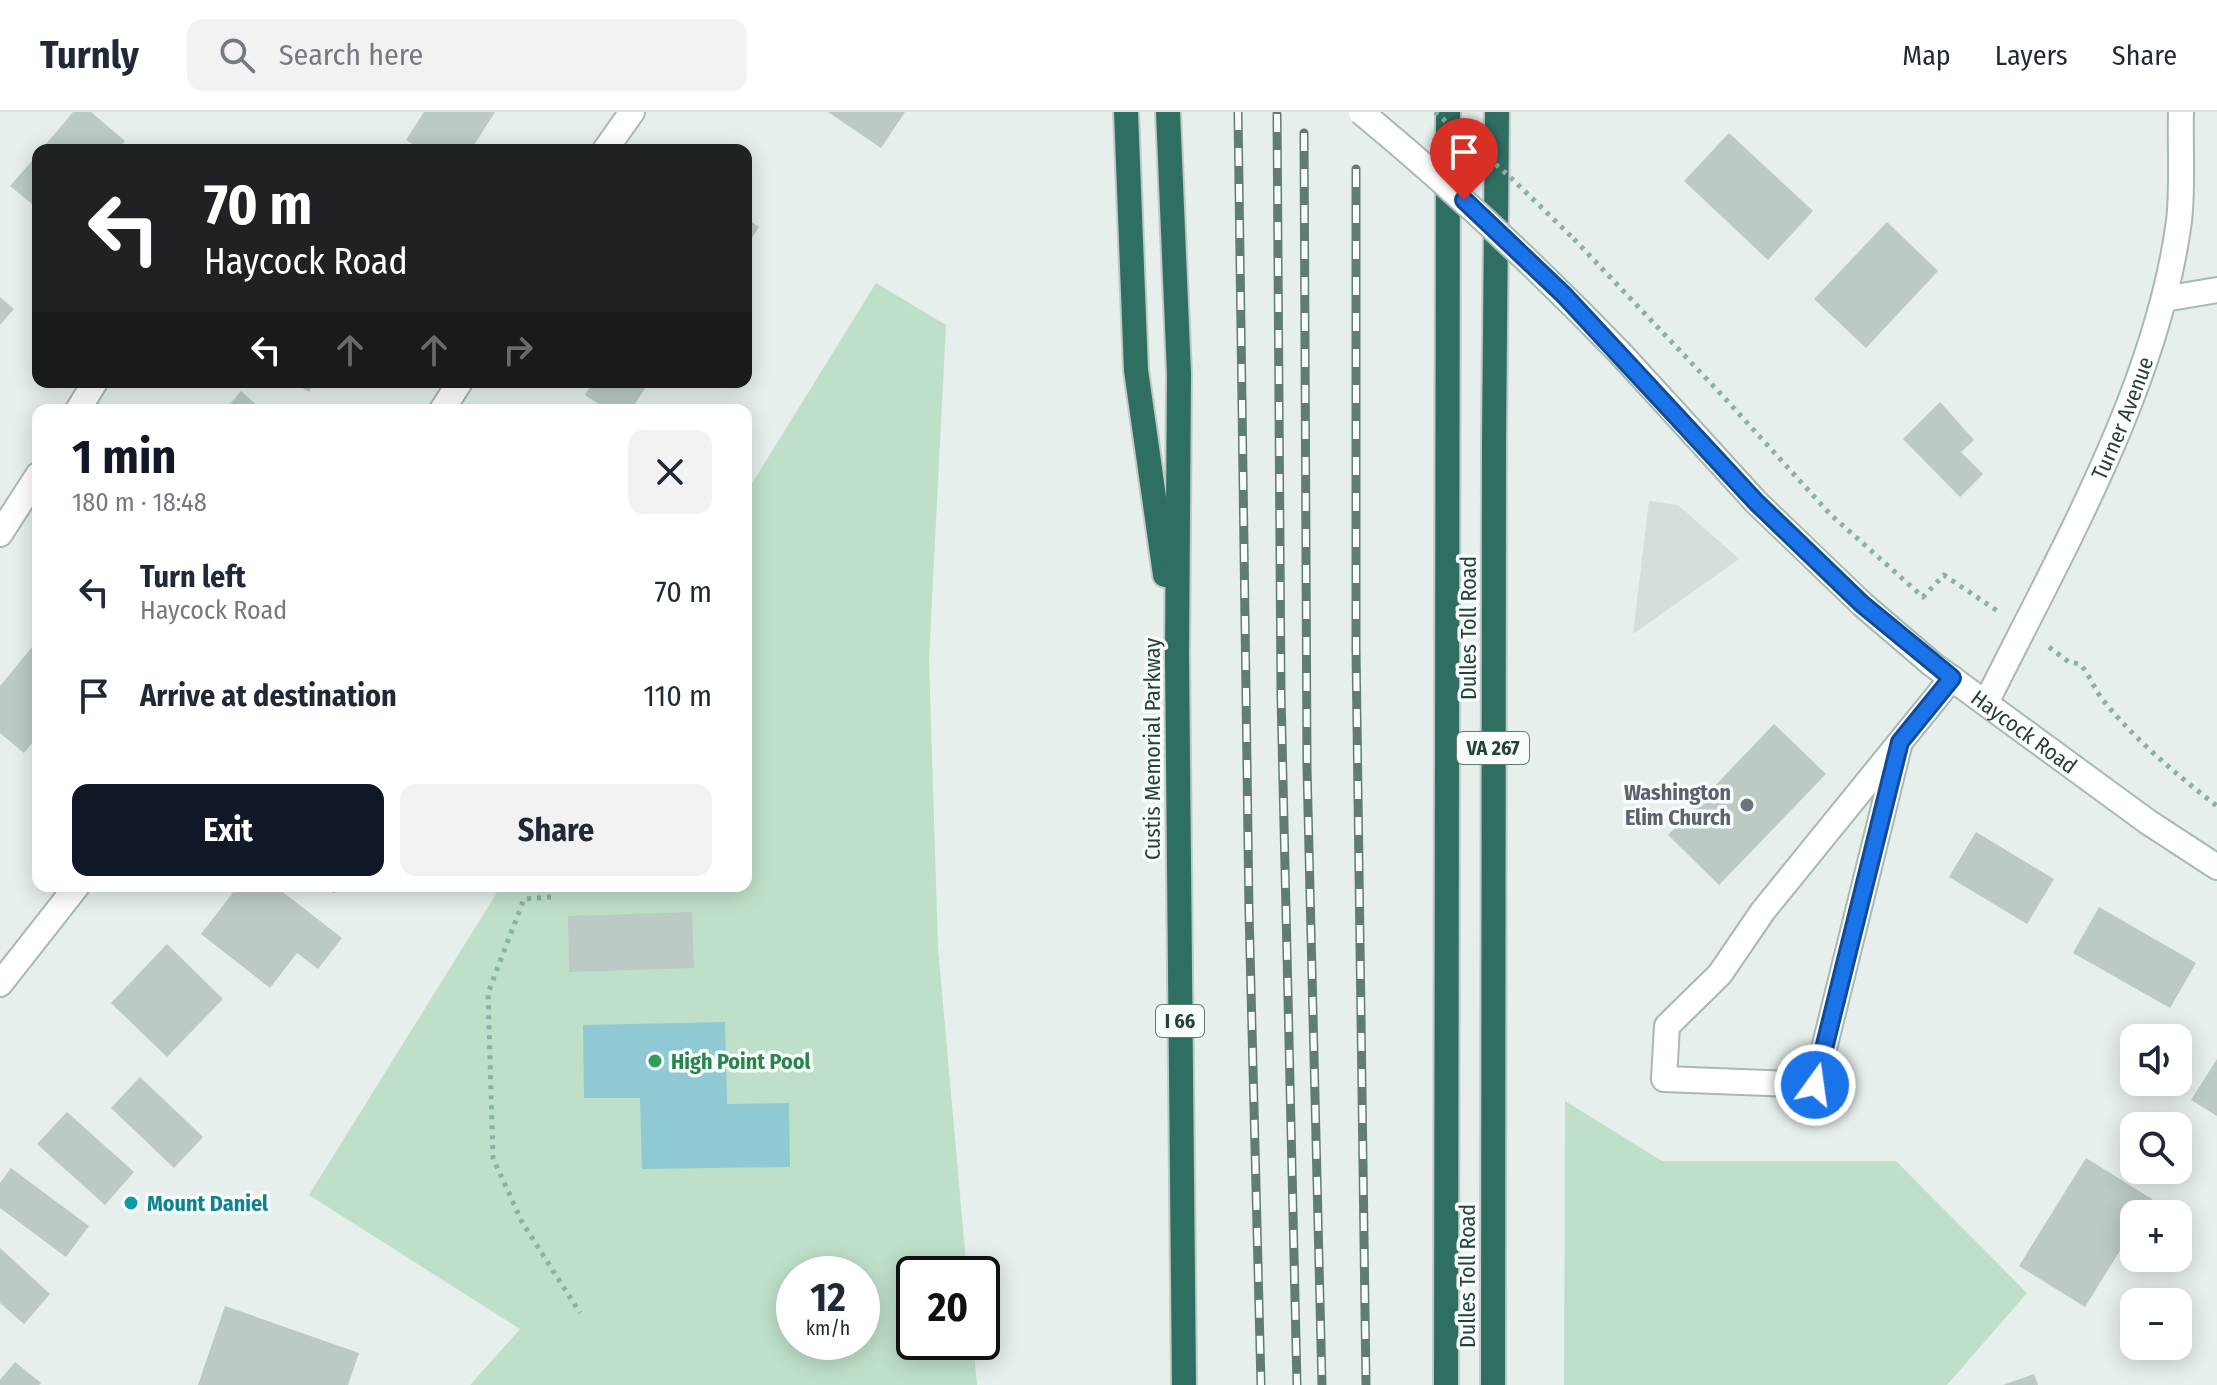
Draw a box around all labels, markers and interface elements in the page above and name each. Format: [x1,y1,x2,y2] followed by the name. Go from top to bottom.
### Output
[187,19,747,91] search box
[40,32,139,78] text: Turnly
[215,33,259,77] icon: search
[279,37,423,73] text: Search here
[1902,39,1951,72] text: Map
[1995,39,2068,72] text: Layers
[2112,39,2177,72] text: Share
[1430,118,1498,200] pin
[1442,130,1486,174] icon: arrive
[204,172,312,239] text: 70 m
[72,176,176,280] icon: left
[204,240,408,284] text: Haycock Road
[244,328,288,372] icon: left
[328,328,372,372] icon: ahead
[412,328,456,372] icon: ahead
[496,328,540,372] icon: right
[2085,353,2159,484] street label: Turner Avenue
[72,428,177,486] text: 1 min
[628,430,712,514] button: close
[72,487,207,518] text: 180 m · 18:48
[1455,556,1482,700] street label: Dulles Toll Road
[140,559,246,595] text: Turn left
[72,570,116,614] icon: left
[654,574,712,610] text: 70 m
[140,595,287,626] text: Haycock Road
[1139,638,1166,860] street label: Custis Memorial Parkway
[72,674,116,718] icon: arrive
[140,678,397,714] text: Arrive at destination
[643,678,712,714] text: 110 m
[1966,684,2083,779] street label: Haycock Road
[1457,732,1529,764] road number: VA 267
[1624,779,1731,831] place label: Washington Elim Church
[72,784,384,876] button: Exit
[400,784,712,876] button: Share
[1738,796,1756,814] marker: Washington Elim Church
[1156,1005,1204,1037] road number: I 66
[2120,1024,2192,1360] map controls
[2120,1024,2192,1096] button: sound
[1773,1043,1857,1127] position arrow
[671,1048,811,1075] place label: High Point Pool
[646,1052,664,1070] marker: High Point Pool
[2120,1112,2192,1184] button: search
[147,1190,269,1217] place label: Mount Daniel
[122,1194,140,1212] marker: Mount Daniel
[2120,1200,2192,1272] button: +
[1454,1204,1481,1348] street label: Dulles Toll Road
[896,1256,1000,1360] speed limit sign: 20
[810,1274,846,1322] text: 12
[2120,1288,2192,1360] button: −
[806,1316,850,1340] text: km/h

